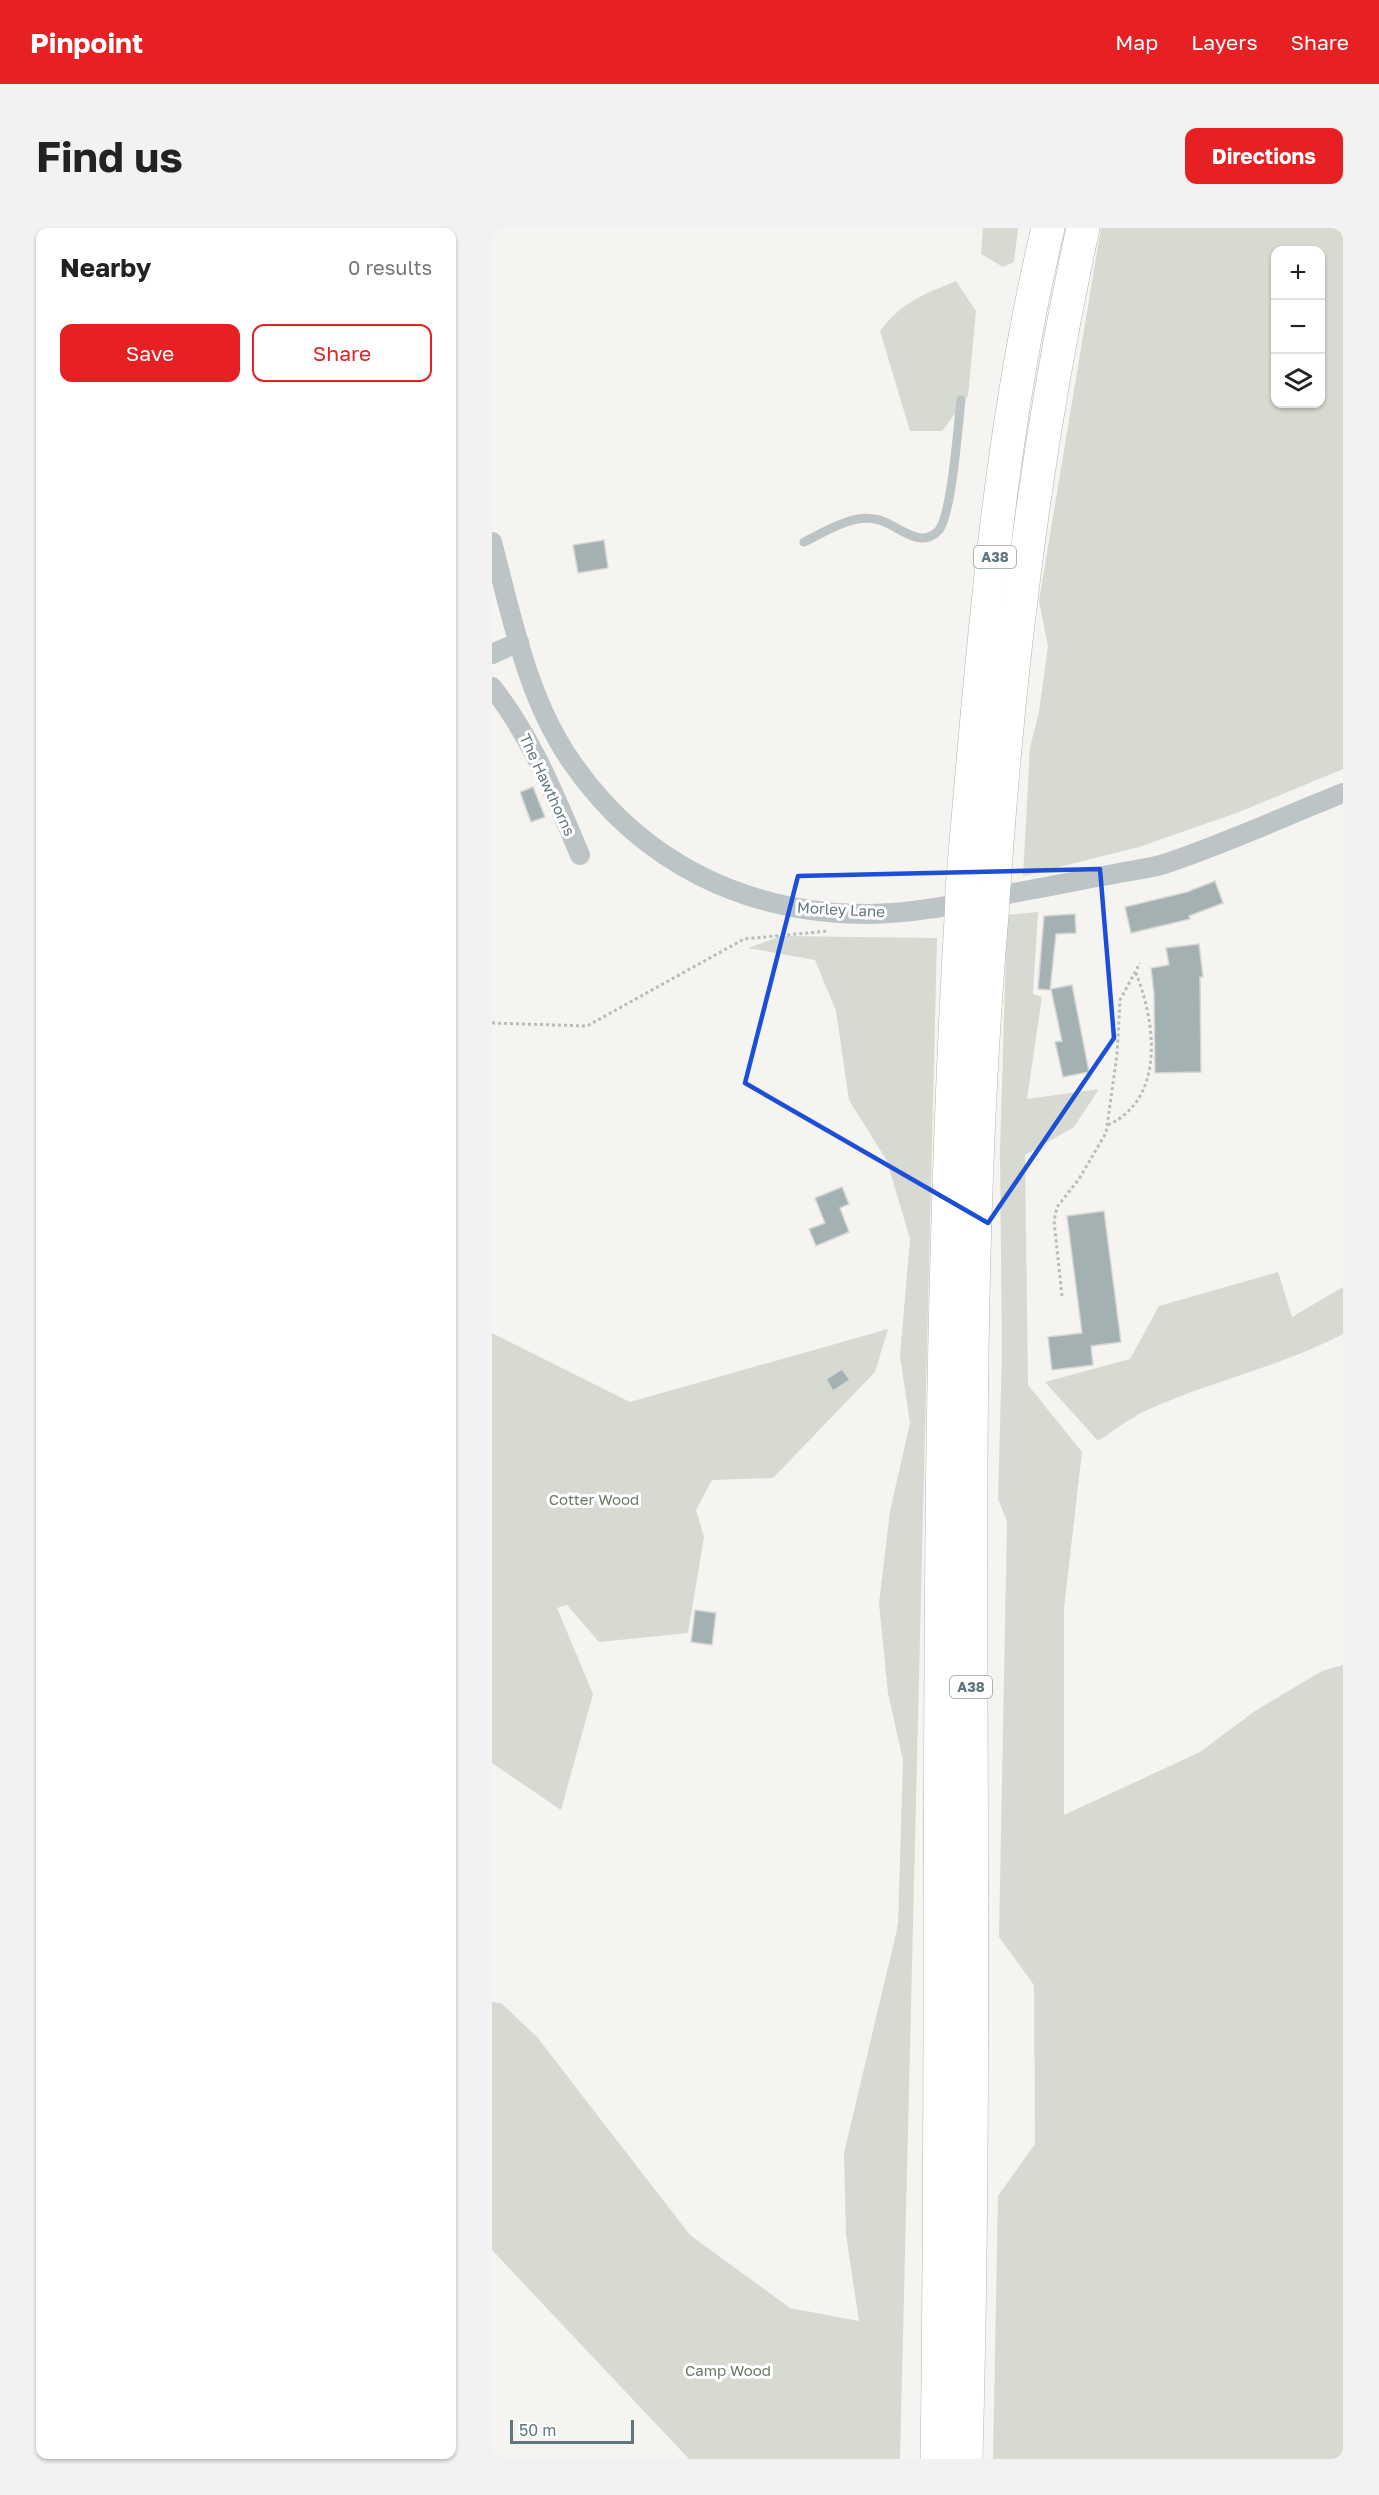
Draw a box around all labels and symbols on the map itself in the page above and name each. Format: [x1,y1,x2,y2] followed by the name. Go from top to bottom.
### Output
[974,546,1016,568] road number: A38
[516,731,579,838] street label: The Hawthorns
[797,898,886,920] street label: Morley Lane
[549,1490,639,1508] park label: Cotter Wood
[950,1676,992,1698] road number: A38
[685,2361,771,2379] park label: Camp Wood
[510,2417,634,2444] scale bar

